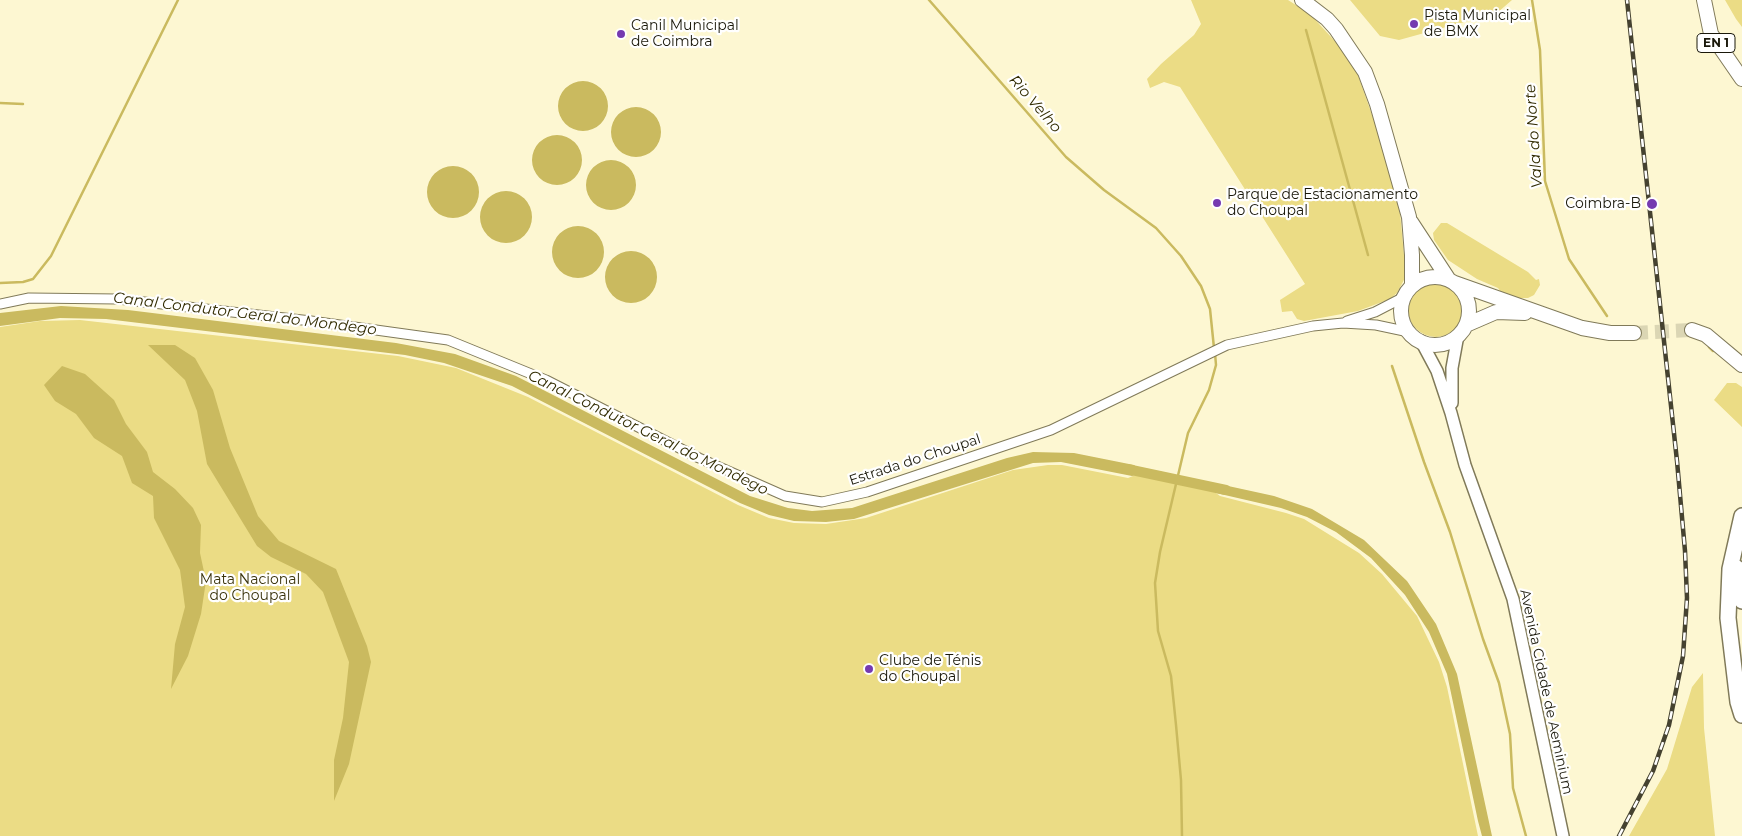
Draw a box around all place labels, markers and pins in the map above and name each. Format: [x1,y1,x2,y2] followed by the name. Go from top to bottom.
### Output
[1424,8,1531,40] place label: Pista Municipal de BMX
[631,18,739,50] place label: Canil Municipal de Coimbra
[1408,18,1420,30] marker: Pista Municipal de BMX
[615,28,627,40] marker: Canil Municipal de Coimbra
[1227,187,1418,220] place label: Parque de Estacionamento do Choupal
[1565,196,1641,212] place label: Coimbra-B
[1211,197,1223,209] marker: Parque de Estacionamento do Choupal
[1645,197,1659,211] marker: Coimbra-B
[879,653,981,686] place label: Clube de Ténis do Choupal
[863,663,875,675] marker: Clube de Ténis do Choupal

